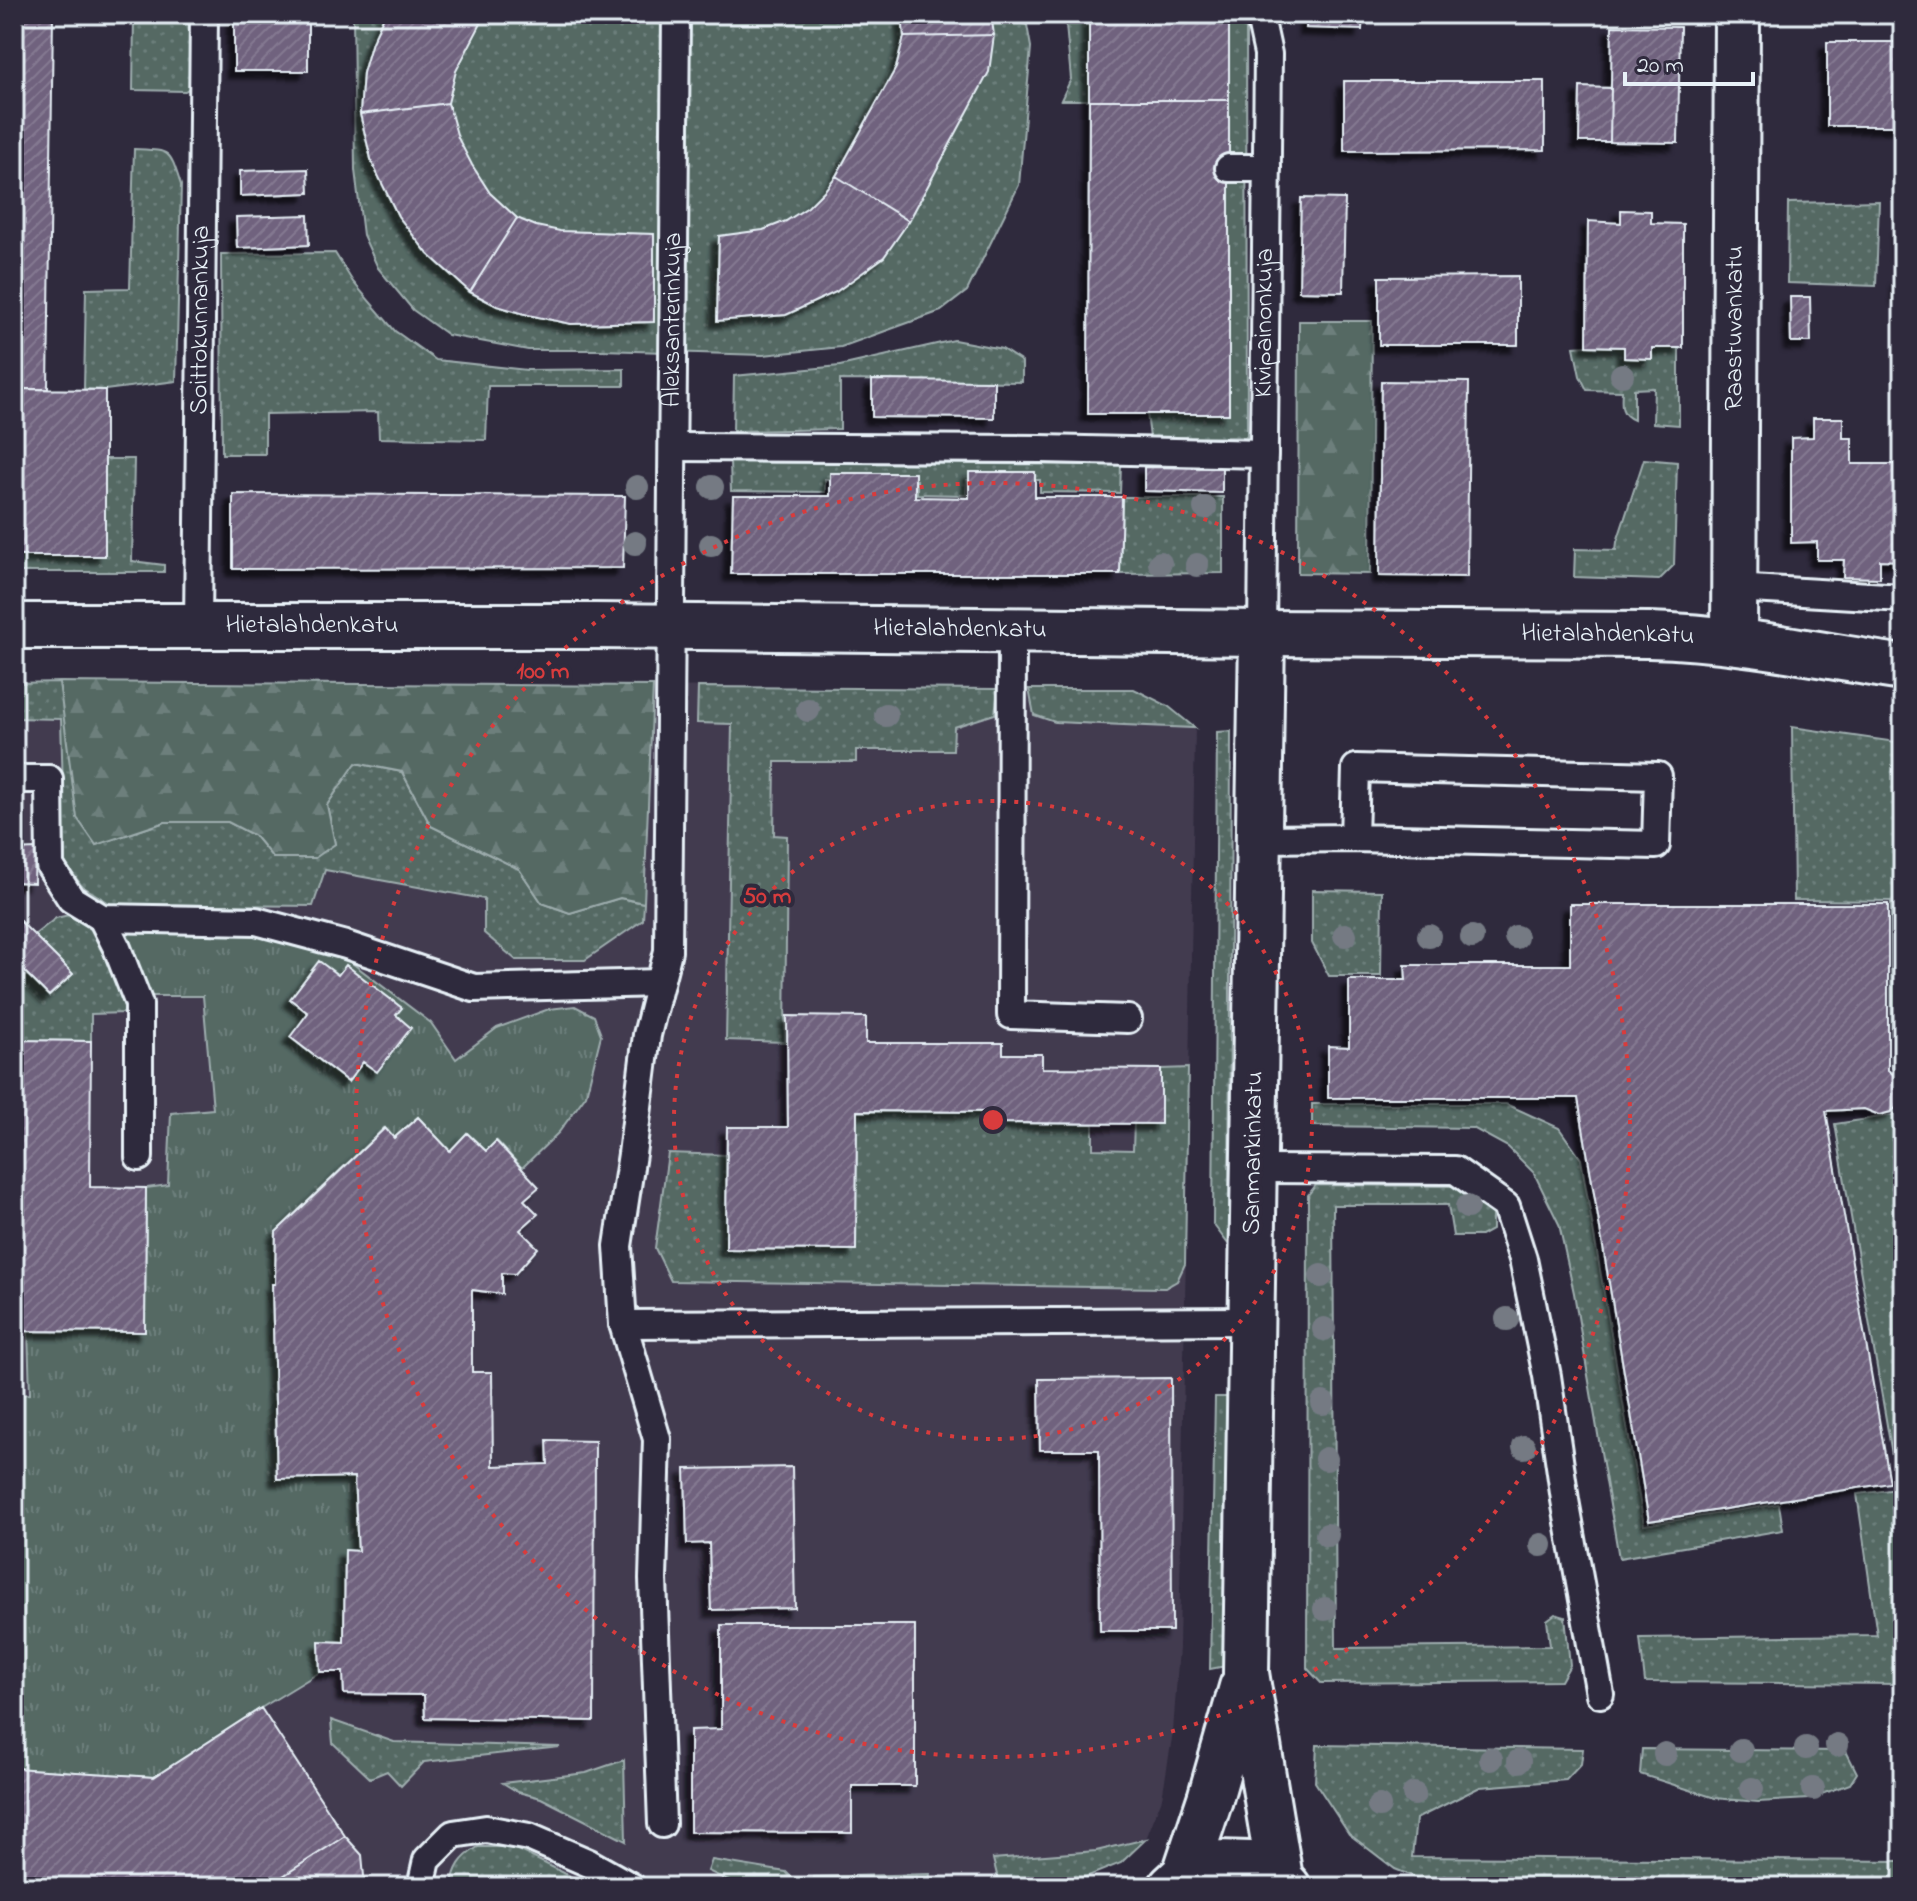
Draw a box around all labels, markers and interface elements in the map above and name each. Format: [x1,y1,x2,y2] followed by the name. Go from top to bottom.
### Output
[1625,36,1753,86] scale bar
[1637,49,1684,84] text: 20 m
[181,225,221,415] street label: Soittokunnankuja
[654,232,693,408] street label: Aleksanterinkuja
[1716,245,1755,411] street label: Raastuvankatu
[1245,248,1285,398] street label: Kivipainonkuja
[225,607,399,645] street label: Hietalahdenkatu
[873,610,1047,650] street label: Hietalahdenkatu
[1521,615,1696,656] street label: Hietalahdenkatu
[517,655,570,690] text: 100 m
[743,880,792,915] text: 50 m
[1234,1071,1274,1235] street label: Sanmarkinkatu
[979,1106,1007,1134] centre of rings

